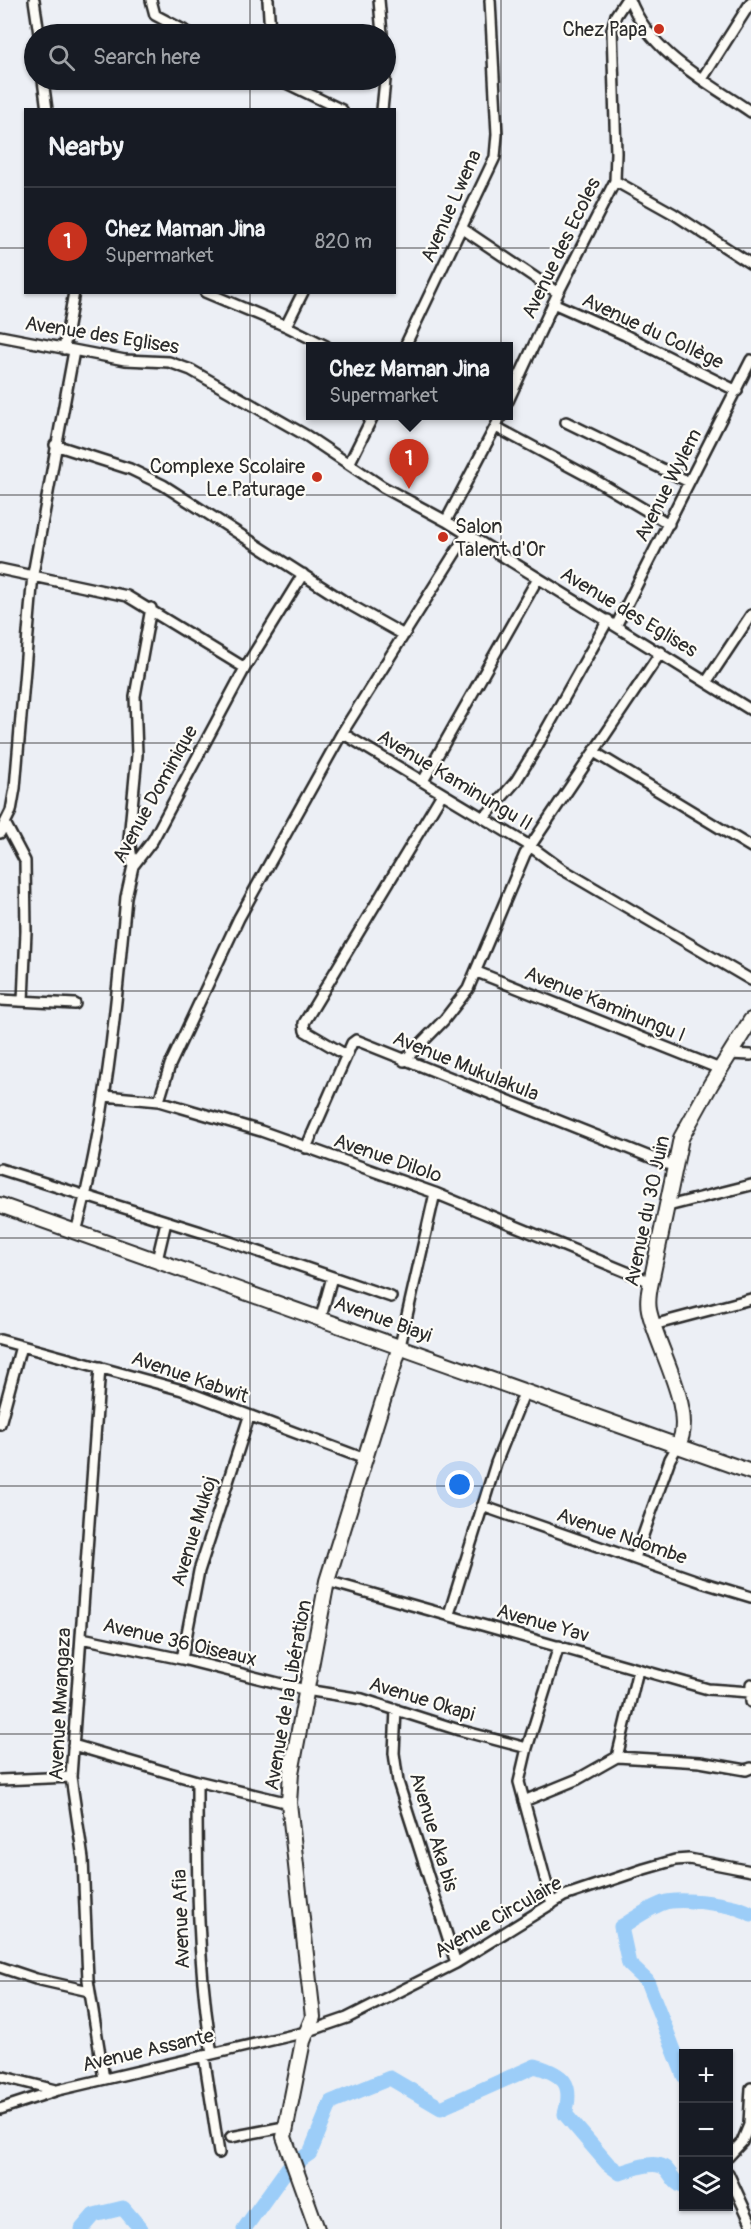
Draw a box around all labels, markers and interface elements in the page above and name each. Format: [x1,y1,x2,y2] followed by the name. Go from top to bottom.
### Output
[562,17,647,42] place label: Chez Papa
[652,22,666,36] marker: Chez Papa
[24,24,396,90] search box
[45,41,78,74] icon: search
[93,43,200,71] text: Search here
[48,131,124,163] text: Nearby
[415,146,487,266] street label: Avenue Lwena
[516,173,606,323] street label: Avenue des Ecoles
[105,215,265,243] text: Chez Maman Jina
[64,229,71,254] text: 1
[315,229,372,254] text: 820 m
[105,243,214,268] text: Supermarket
[578,287,728,375] street label: Avenue du Collège
[23,310,181,360] street label: Avenue des Eglises
[306,342,513,420] popup
[329,355,490,383] text: Chez Maman Jina
[329,383,438,408] text: Supermarket
[629,424,707,546] street label: Avenue Wylem
[390,440,428,489] pin: 1
[150,454,305,502] place label: Complexe Scolaire Le Paturage
[310,470,324,484] marker: Complexe Scolaire Le Paturage
[455,514,546,562] place label: Salon Talent d'Or
[436,530,450,544] marker: Salon Talent d'Or
[556,561,702,663] street label: Avenue des Eglises
[107,721,203,867] street label: Avenue Dominique
[373,724,537,836] street label: Avenue Kaminungu II
[521,960,689,1048] street label: Avenue Kaminungu I
[389,1025,543,1107] street label: Avenue Mukulakula
[331,1128,446,1188] street label: Avenue Dilolo
[619,1133,675,1289] street label: Avenue du 30 Juin
[331,1290,435,1348] street label: Avenue Biayi
[128,1345,253,1409] street label: Avenue Kabwit
[445,1470,474,1499] your location
[165,1473,223,1589] street label: Avenue Mukoj
[553,1502,691,1570] street label: Avenue Ndombe
[259,1598,317,1792] street label: Avenue de la Libération
[494,1598,592,1648] street label: Avenue Yav
[101,1612,259,1672] street label: Avenue 36 Oiseaux
[44,1627,76,1781] street label: Avenue Mwangaza
[366,1671,478,1727] street label: Avenue Okapi
[404,1769,464,1895] street label: Avenue Aka bis
[167,1869,195,1969] street label: Avenue Afia
[430,1870,566,1964] street label: Avenue Circulaire
[80,2023,216,2077] street label: Avenue Assante
[679,2049,733,2211] map controls
[679,2049,733,2103] button: +
[679,2103,733,2157] button: −
[679,2157,733,2211] button: layers

